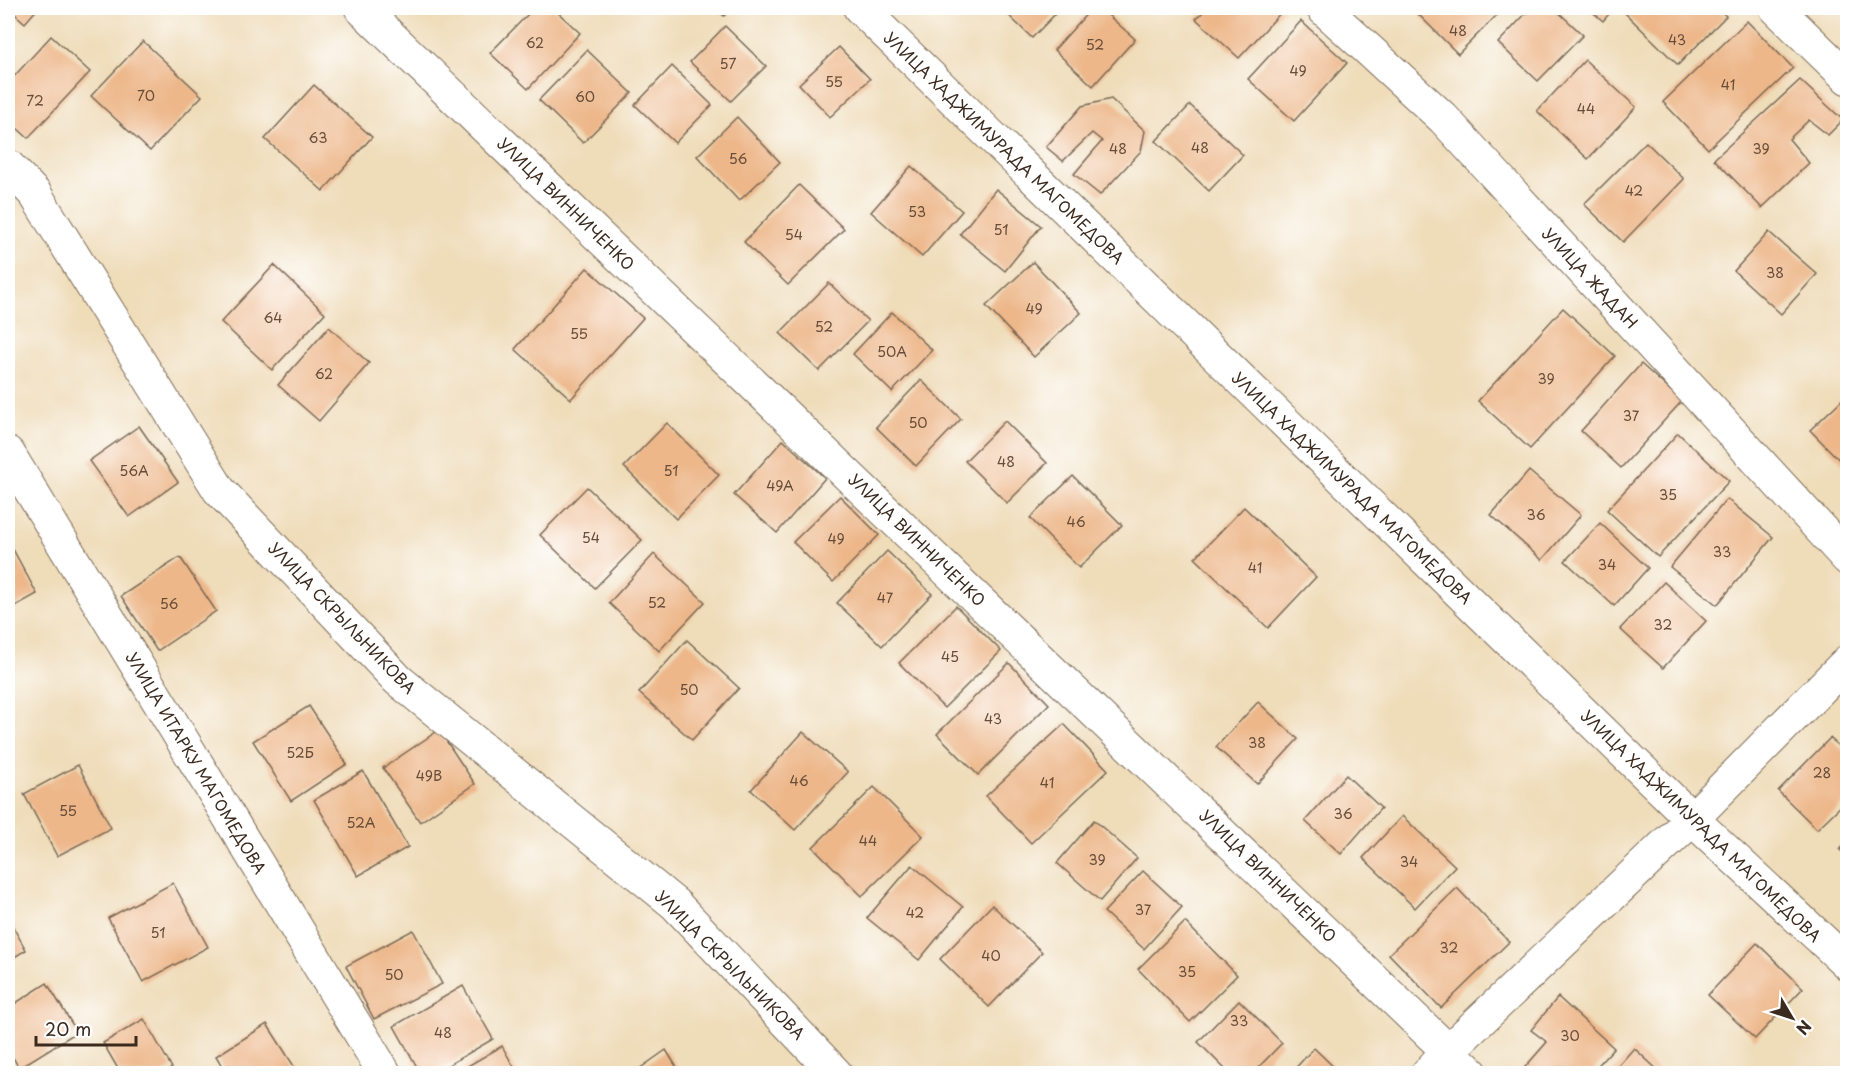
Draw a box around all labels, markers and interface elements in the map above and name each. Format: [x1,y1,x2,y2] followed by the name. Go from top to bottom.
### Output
[1449,20,1467,41] house number: 48
[879,26,1130,269] street label: УЛИЦА ХАДЖИМУРАДА МАГОМЕДОВА
[1668,29,1686,50] house number: 43
[526,32,544,53] house number: 62
[1086,34,1104,55] house number: 52
[720,53,736,74] house number: 57
[1289,60,1307,81] house number: 49
[825,71,843,92] house number: 55
[1721,74,1735,95] house number: 41
[137,85,155,106] house number: 70
[575,86,595,107] house number: 60
[26,90,44,111] house number: 72
[1577,98,1595,119] house number: 44
[309,127,327,148] house number: 63
[493,131,641,275] street label: УЛИЦА ВИННИЧЕНКО
[1191,137,1209,158] house number: 48
[1109,138,1127,159] house number: 48
[1752,138,1770,159] house number: 39
[729,148,748,169] house number: 56
[1625,180,1643,201] house number: 42
[908,201,926,222] house number: 53
[994,219,1008,240] house number: 51
[1537,221,1644,333] street label: УЛИЦА ЖАДАН
[785,224,803,245] house number: 54
[1766,262,1784,283] house number: 38
[1025,298,1043,319] house number: 49
[263,307,283,328] house number: 64
[815,316,833,337] house number: 52
[570,323,588,344] house number: 55
[877,341,907,362] house number: 50А
[315,363,333,384] house number: 62
[1227,366,1478,609] street label: УЛИЦА ХАДЖИМУРАДА МАГОМЕДОВА
[1537,368,1555,389] house number: 39
[1623,405,1640,426] house number: 37
[908,412,928,433] house number: 50
[997,451,1015,472] house number: 48
[119,460,149,481] house number: 56А
[664,460,678,481] house number: 51
[844,467,992,611] street label: УЛИЦА ВИННИЧЕНКО
[766,475,794,496] house number: 49А
[1659,484,1677,505] house number: 35
[1526,504,1546,525] house number: 36
[1066,511,1086,532] house number: 46
[582,527,600,548] house number: 54
[827,528,845,549] house number: 49
[264,536,422,699] street label: УЛИЦА СКРЫЛЬНИКОВА
[1713,541,1731,562] house number: 33
[1598,554,1616,575] house number: 34
[1248,557,1262,578] house number: 41
[877,587,894,608] house number: 47
[648,592,666,613] house number: 52
[160,593,179,614] house number: 56
[1654,614,1672,635] house number: 32
[941,646,959,667] house number: 45
[121,647,273,878] street label: УЛИЦА ИТАРКУ МАГОМЕДОВА
[679,679,699,700] house number: 50
[1576,704,1827,947] street label: УЛИЦА ХАДЖИМУРАДА МАГОМЕДОВА
[984,708,1002,729] house number: 43
[1248,732,1266,753] house number: 38
[286,742,314,763] house number: 52Б
[1813,762,1831,783] house number: 28
[416,765,442,786] house number: 49В
[789,770,809,791] house number: 46
[1040,772,1054,793] house number: 41
[59,800,77,821] house number: 55
[1195,803,1343,947] street label: УЛИЦА ВИННИЧЕНКО
[1333,803,1353,824] house number: 36
[346,812,376,833] house number: 52А
[859,830,877,851] house number: 44
[1088,849,1106,870] house number: 39
[1400,851,1418,872] house number: 34
[651,884,811,1045] street label: УЛИЦА СКРЫЛЬНИКОВА
[1135,899,1152,920] house number: 37
[906,902,924,923] house number: 42
[151,922,165,943] house number: 51
[1440,937,1458,958] house number: 32
[981,945,1001,966] house number: 40
[1178,961,1196,982] house number: 35
[384,964,404,985] house number: 50
[1762,988,1822,1048] north arrow
[36,1009,136,1047] scale bar
[1230,1010,1248,1031] house number: 33
[45,1015,91,1042] text: 20 m
[1791,1016,1818,1041] text: N
[434,1022,452,1043] house number: 48
[1560,1025,1580,1046] house number: 30

